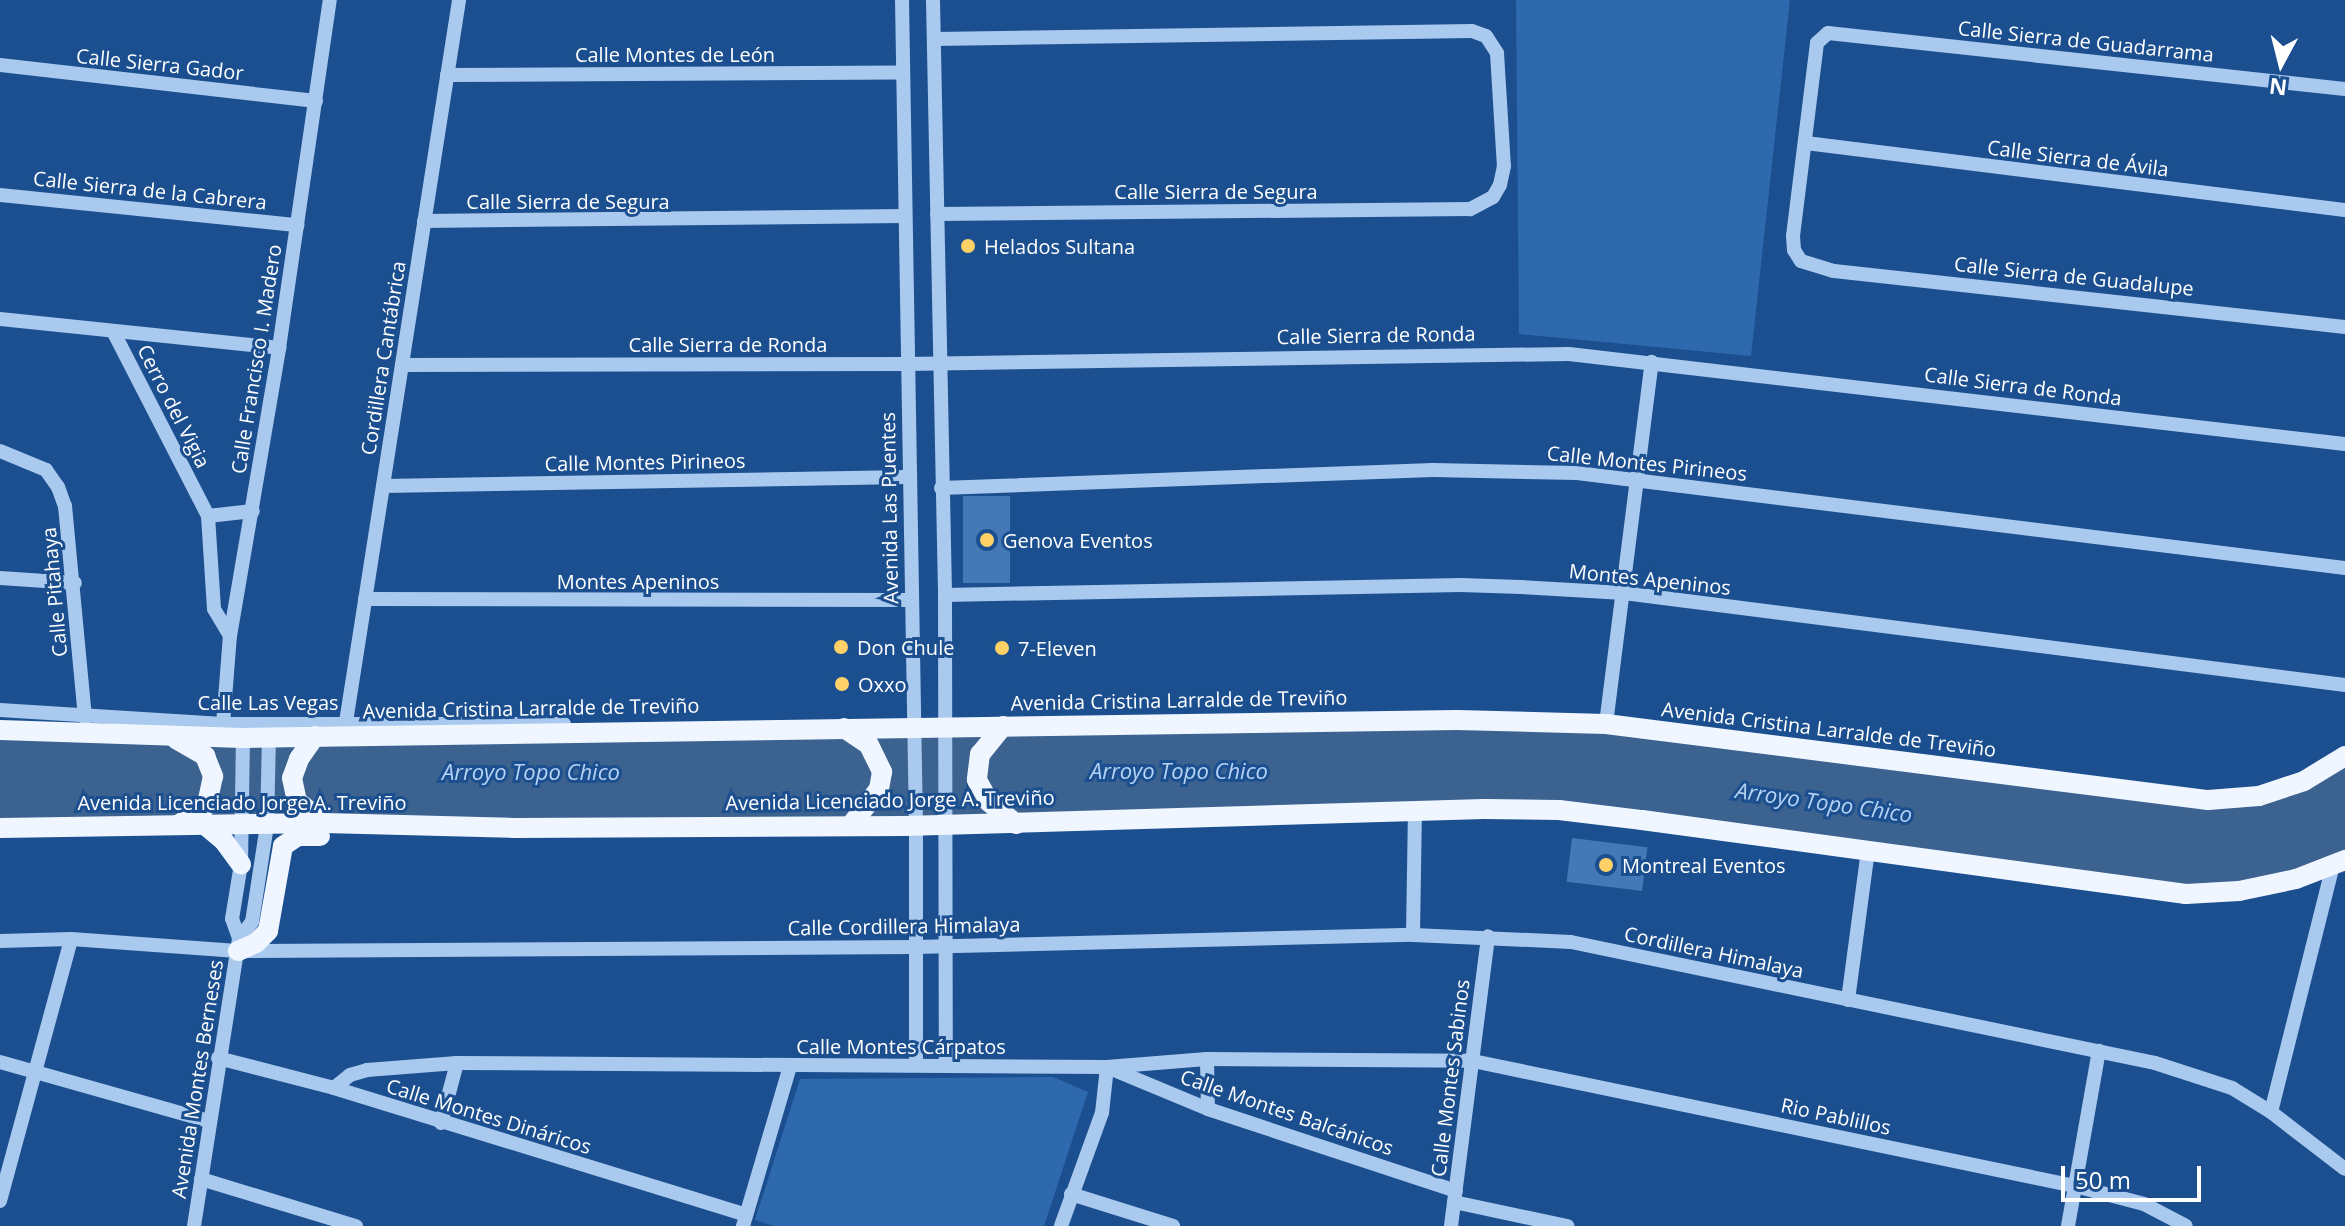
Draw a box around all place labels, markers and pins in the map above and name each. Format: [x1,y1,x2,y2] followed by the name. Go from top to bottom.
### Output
[984,234,1135,258] place label: Helados Sultana
[959,237,977,255] marker: Helados Sultana
[1003,528,1153,552] place label: Genova Eventos
[978,531,996,549] marker: Genova Eventos
[857,635,954,659] place label: Don Chule
[1018,636,1097,660] place label: 7-Eleven
[832,638,850,656] marker: Don Chule
[993,639,1011,657] marker: 7-Eleven
[858,672,907,696] place label: Oxxo
[833,675,851,693] marker: Oxxo
[1622,853,1785,877] place label: Montreal Eventos
[1597,856,1615,874] marker: Montreal Eventos

